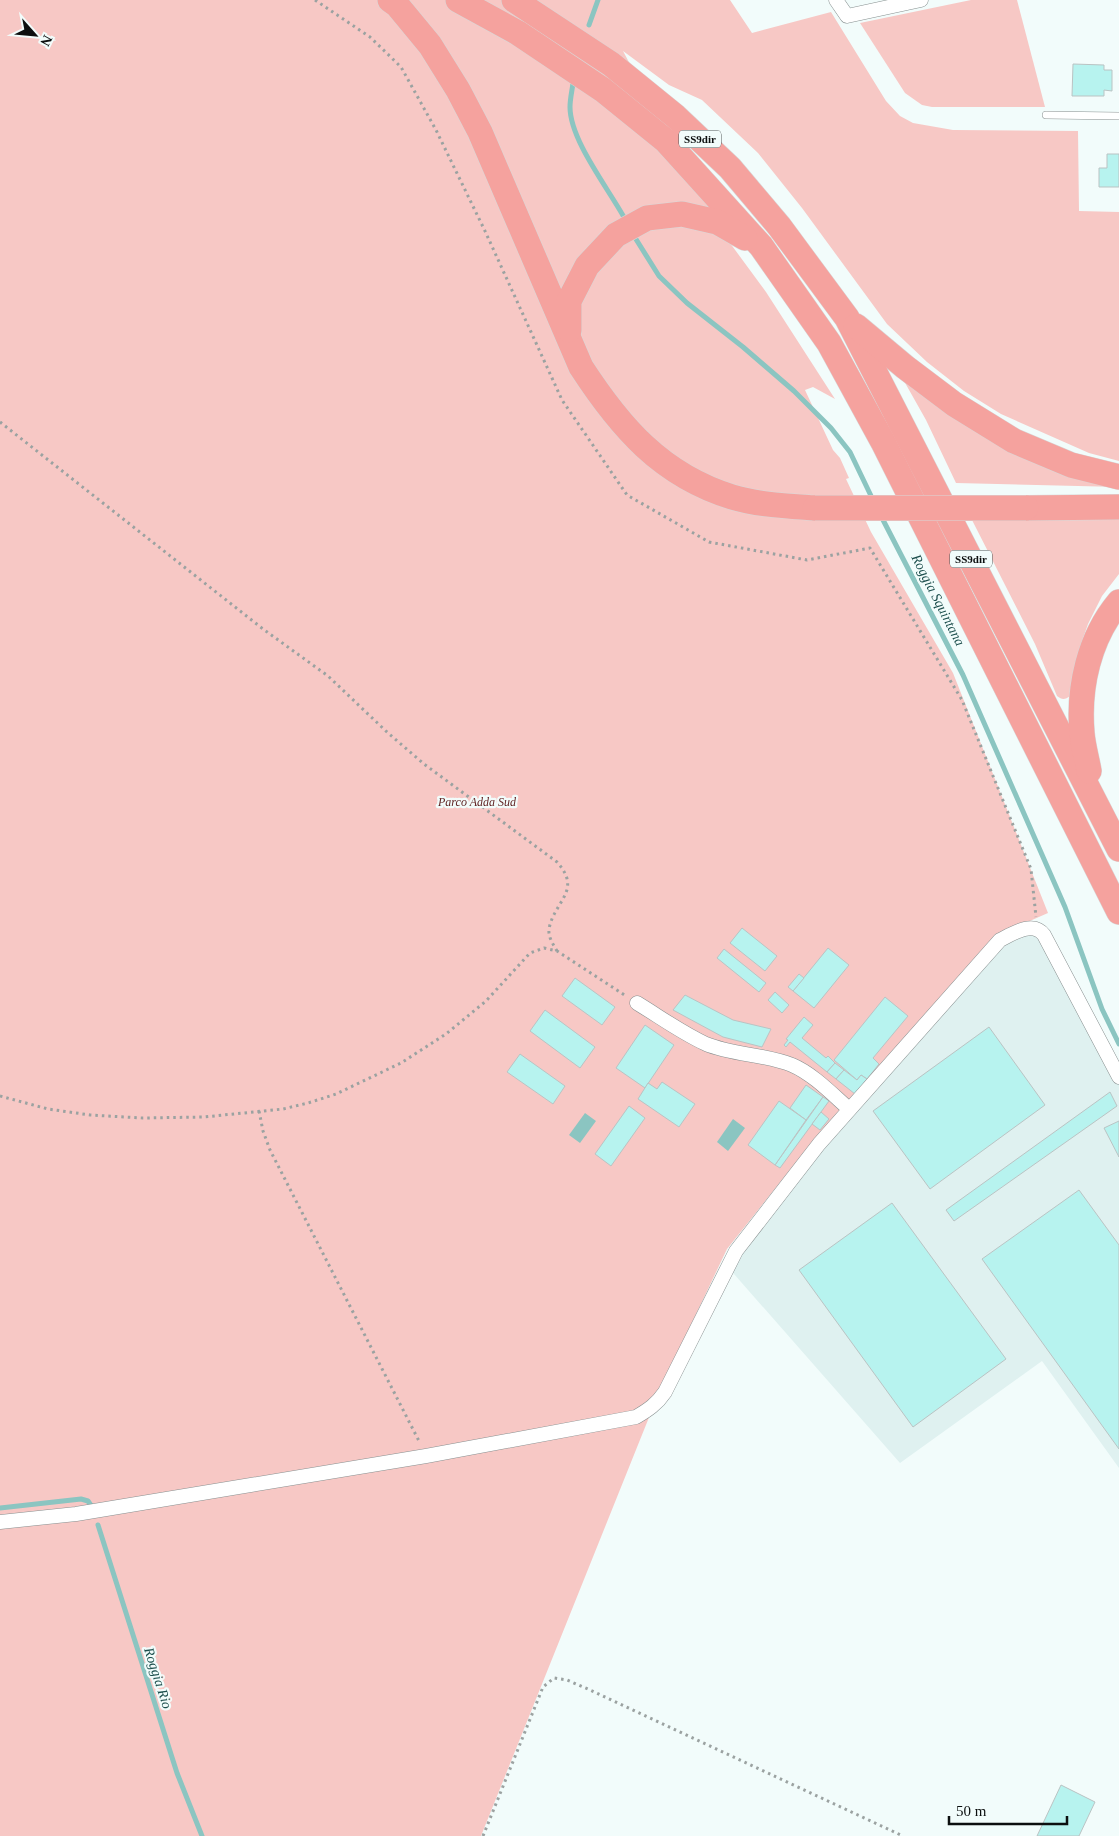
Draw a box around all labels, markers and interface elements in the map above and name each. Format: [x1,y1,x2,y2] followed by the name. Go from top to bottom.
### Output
[10,10,60,60] north arrow
[37,33,55,49] text: N
[679,130,721,148] road number: SS9dir
[950,550,992,568] road number: SS9dir
[908,551,968,648] water label: Roggia Squintana
[437,795,517,809] park label: Parco Adda Sud
[141,1645,175,1710] water label: Roggia Rio
[949,1794,1066,1826] scale bar
[956,1803,987,1819] text: 50 m

